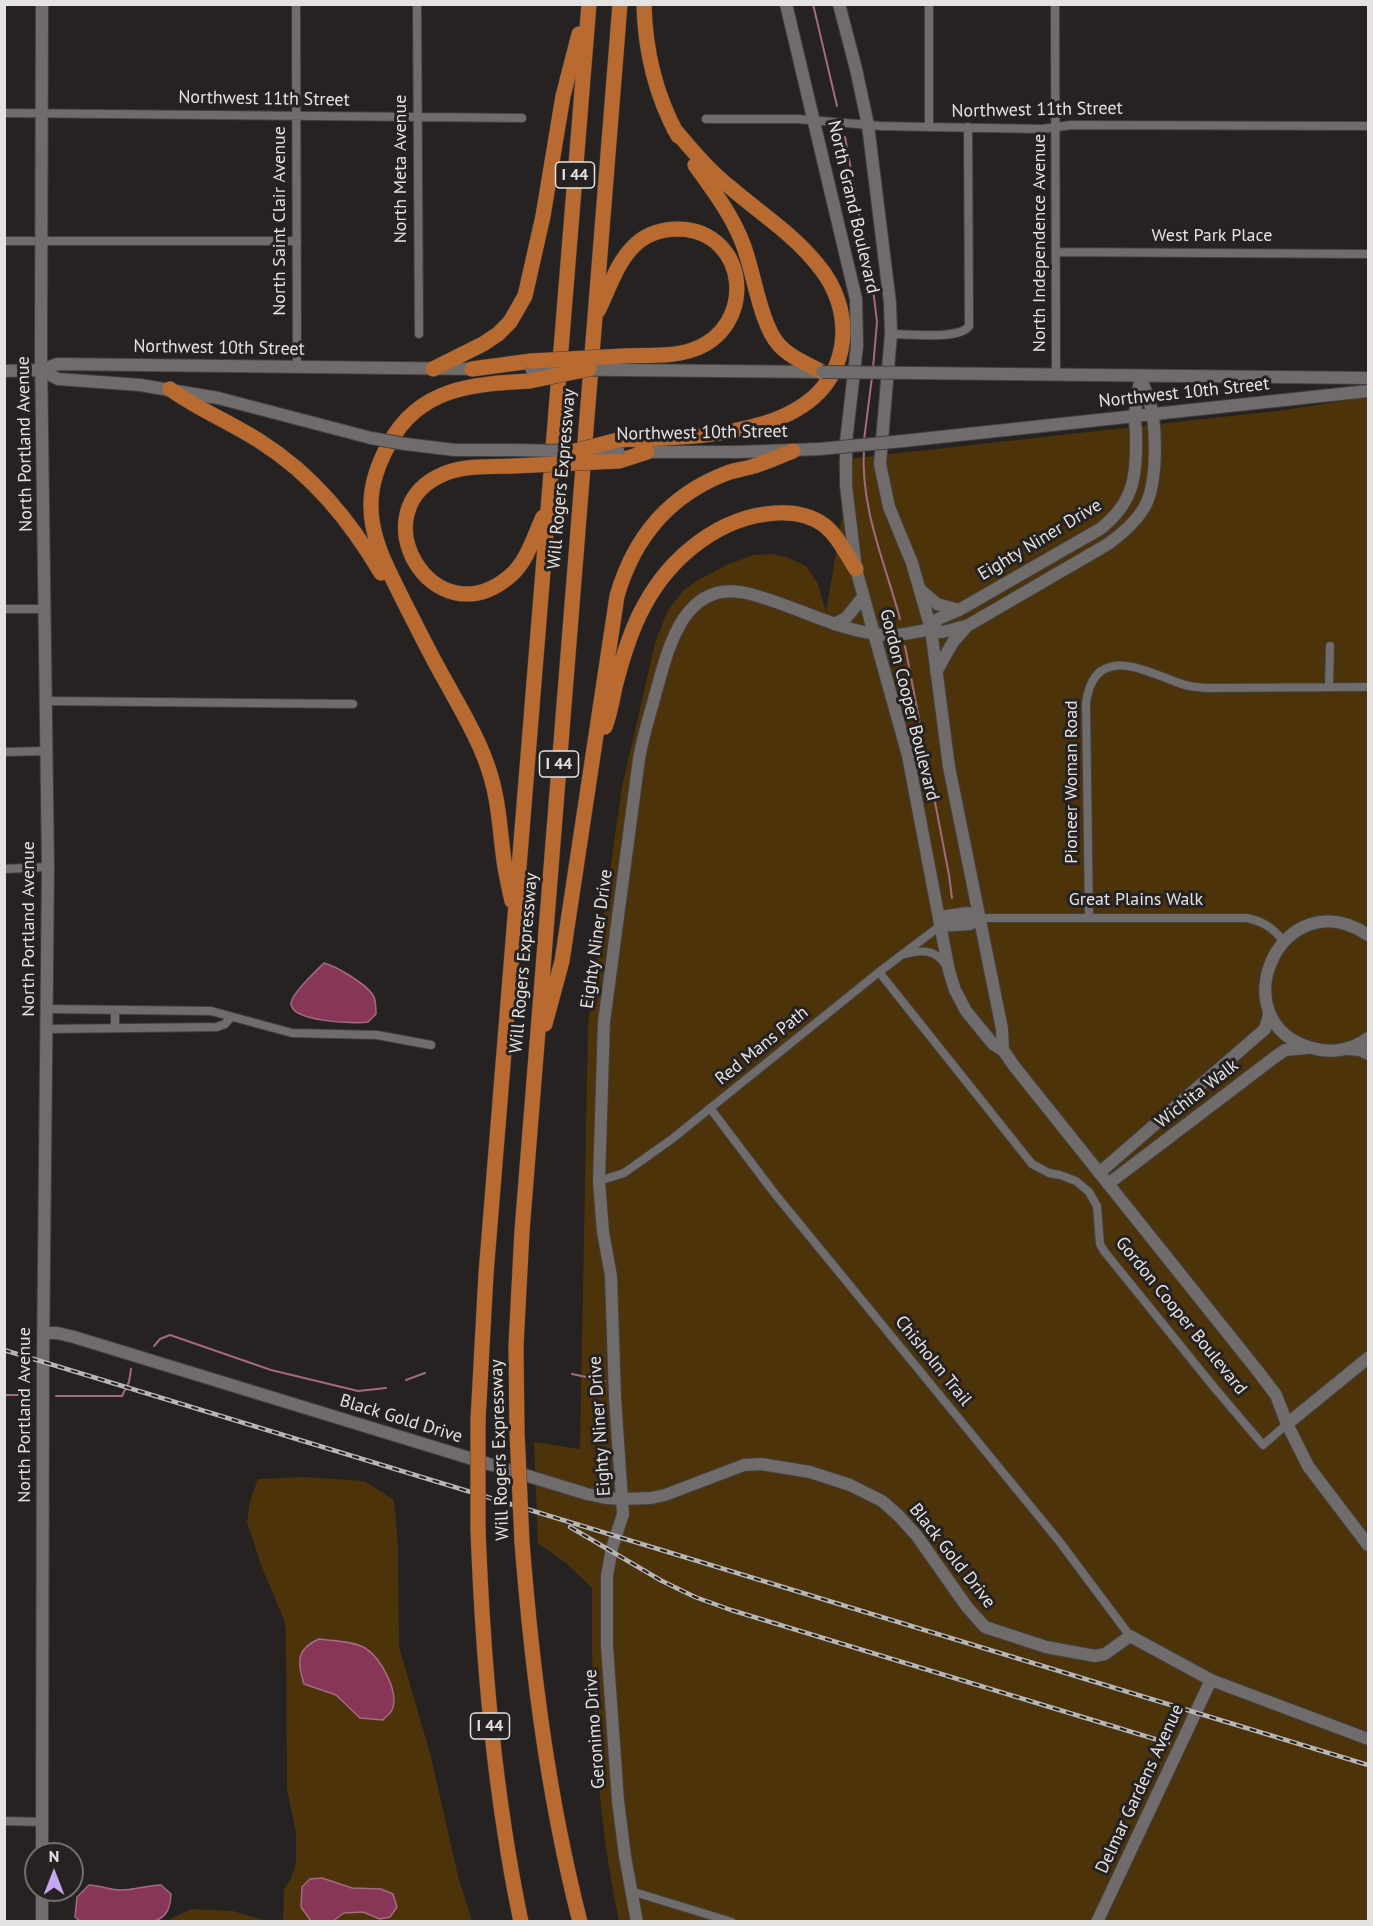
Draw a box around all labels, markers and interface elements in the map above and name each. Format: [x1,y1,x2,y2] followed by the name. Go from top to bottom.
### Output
[178,87,350,111] street label: Northwest 11th Street
[390,95,412,243] street label: North Meta Avenue
[951,98,1123,122] street label: Northwest 11th Street
[823,118,883,296] street label: North Grand Boulevard
[269,126,291,316] street label: North Saint Clair Avenue
[1029,134,1051,352] street label: North Independence Avenue
[556,162,594,188] road number: I 44
[1152,225,1272,247] street label: West Park Place
[133,336,305,360] street label: Northwest 10th Street
[13,356,37,532] street label: North Portland Avenue
[1098,373,1270,413] street label: Northwest 10th Street
[543,388,581,570] street label: Will Rogers Expressway
[616,421,788,445] street label: Northwest 10th Street
[974,495,1106,585] street label: Eighty Niner Drive
[875,607,943,803] street label: Gordon Cooper Boulevard
[1061,700,1083,864] street label: Pioneer Woman Road
[540,751,578,777] road number: I 44
[18,841,40,1017] street label: North Portland Avenue
[577,868,617,1010] street label: Eighty Niner Drive
[505,872,543,1054] street label: Will Rogers Expressway
[1069,889,1203,911] street label: Great Plains Walk
[711,1002,813,1090] street label: Red Mans Path
[1151,1055,1243,1133] street label: Wichita Walk
[1111,1233,1251,1399] street label: Gordon Cooper Boulevard
[890,1311,976,1411] street label: Chisholm Trail
[14,1327,36,1503] street label: North Portland Avenue
[584,1355,616,1497] street label: Eighty Niner Drive
[486,1359,514,1541] street label: Will Rogers Expressway
[337,1390,465,1448] street label: Black Gold Drive
[904,1499,1000,1613] street label: Black Gold Drive
[580,1668,610,1790] street label: Geronimo Drive
[1091,1701,1189,1877] street label: Delmar Gardens Avenue
[470,1713,510,1739] road number: I 44
[24,1842,84,1902] north arrow
[49,1846,59,1866] text: N

